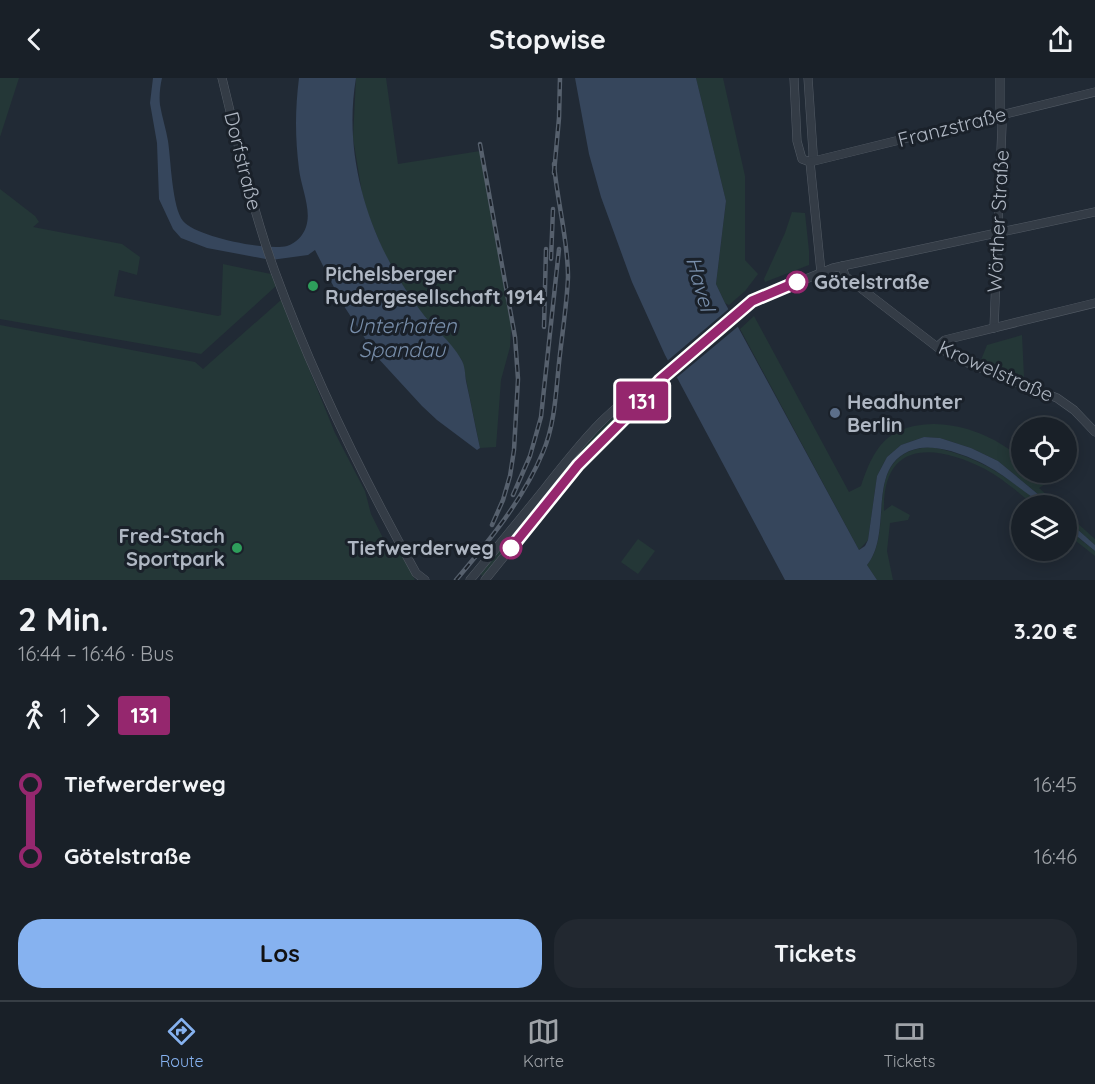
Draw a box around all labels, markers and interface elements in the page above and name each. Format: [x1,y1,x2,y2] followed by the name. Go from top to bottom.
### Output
[489,22,606,56] text: Stopwise
[18,23,51,56] icon: back
[1044,23,1077,56] icon: share
[895,101,1009,152] street label: Franzstraße
[219,109,268,213] street label: Dorfstraße
[981,149,1014,293] street label: Wörther Straße
[681,254,722,316] water label: Havel
[325,261,545,309] place label: Pichelsberger Rudergesellschaft 1914
[814,269,930,294] place label: Götelstraße
[786,271,808,293] marker: Götelstraße
[306,279,320,293] marker: Pichelsberger Rudergesellschaft 1914
[347,312,458,362] water label: Unterhafen Spandau
[935,334,1057,407] street label: Krowelstraße
[608,382,676,420] line badge: 131
[628,388,656,414] text: 131
[847,389,963,437] place label: Headhunter Berlin
[828,406,842,420] marker: Headhunter Berlin
[1011,417,1077,561] map controls
[1011,417,1077,483] button: locate
[1011,495,1077,561] button: layers
[119,523,225,571] place label: Fred-Stach Sportpark
[347,535,494,560] place label: Tiefwerderweg
[500,537,522,559] marker: Tiefwerderweg
[230,541,244,555] marker: Fred-Stach Sportpark
[18,598,109,639] text: 2 Min.
[1014,617,1077,645] text: 3.20 €
[18,641,174,666] text: 16:44 – 16:46 · Bus
[18,699,51,732] icon: walk
[76,699,109,732] icon: forward
[130,702,158,728] text: 131
[60,703,67,728] text: 1
[64,770,226,798] text: Tiefwerderweg
[1034,772,1077,797] text: 16:45
[64,842,191,870] text: Götelstraße
[1034,844,1077,869] text: 16:46
[18,919,542,988] button: Los
[554,919,1077,988] button: Tickets
[160,1015,204,1071] tab: Route
[523,1015,564,1071] tab: Karte
[883,1015,935,1071] tab: Tickets

